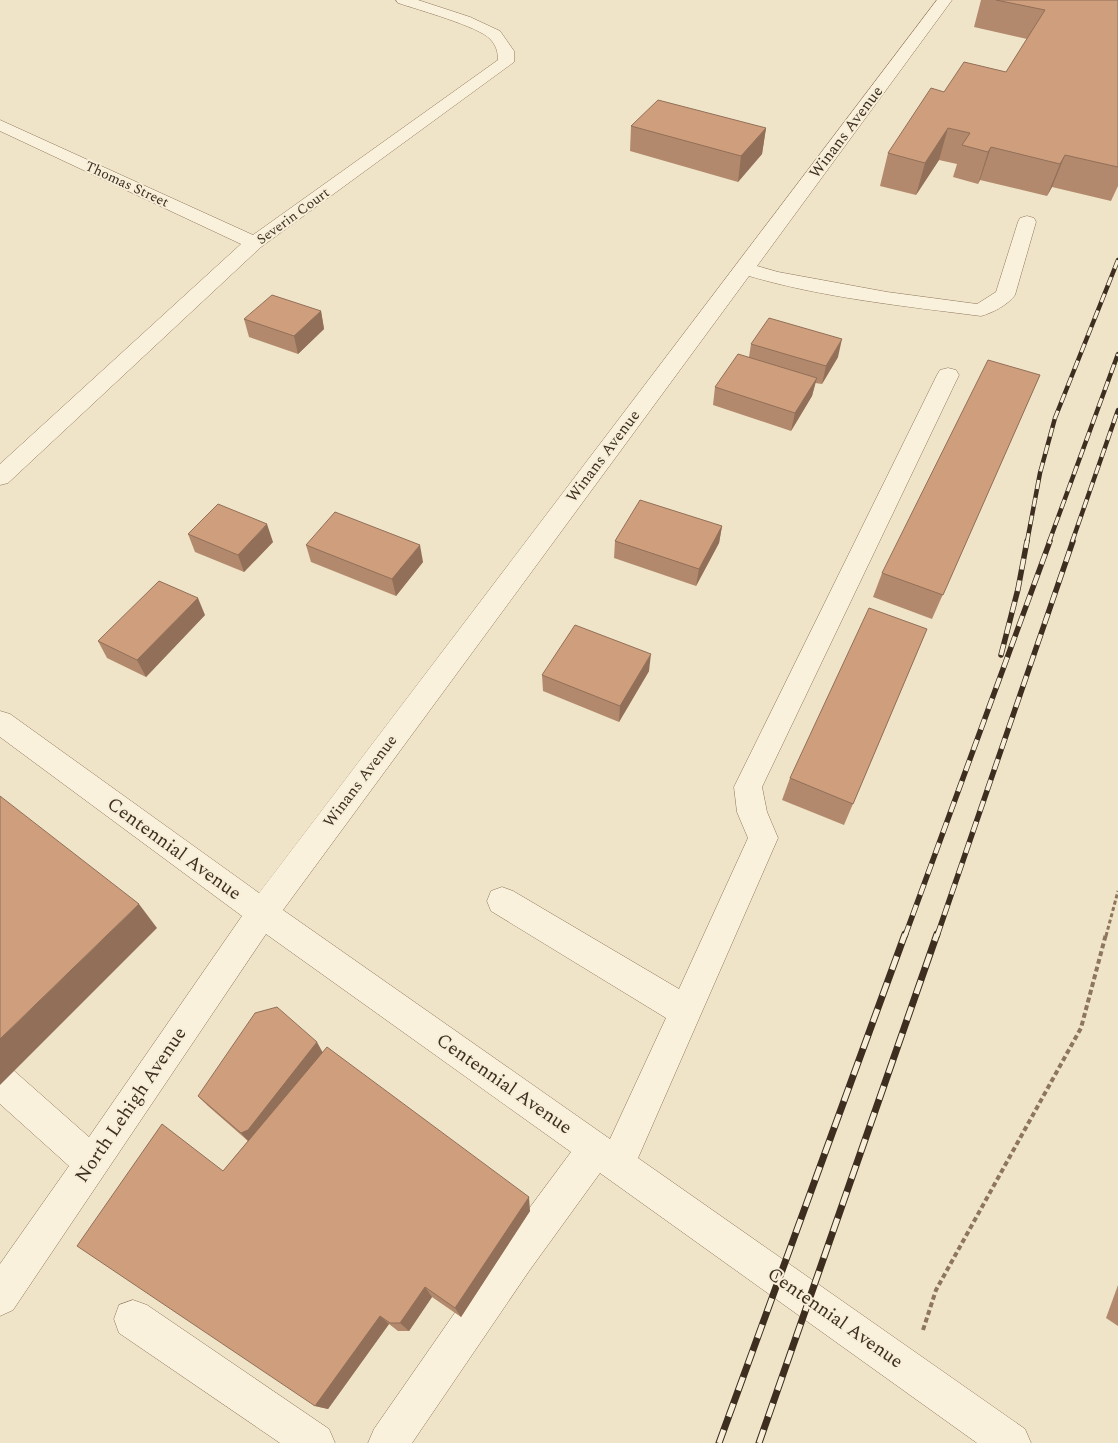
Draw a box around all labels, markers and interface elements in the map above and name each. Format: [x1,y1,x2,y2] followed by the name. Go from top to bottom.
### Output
[803,81,889,183] street label: Winans Avenue
[82,155,172,213] street label: Thomas Street
[252,182,334,250] street label: Severin Court
[560,405,646,507] street label: Winans Avenue
[317,730,403,832] street label: Winans Avenue
[101,790,247,908] street label: Centennial Avenue
[68,1021,194,1189] street label: North Lehigh Avenue
[430,1026,578,1142] street label: Centennial Avenue
[761,1260,909,1376] street label: Centennial Avenue

